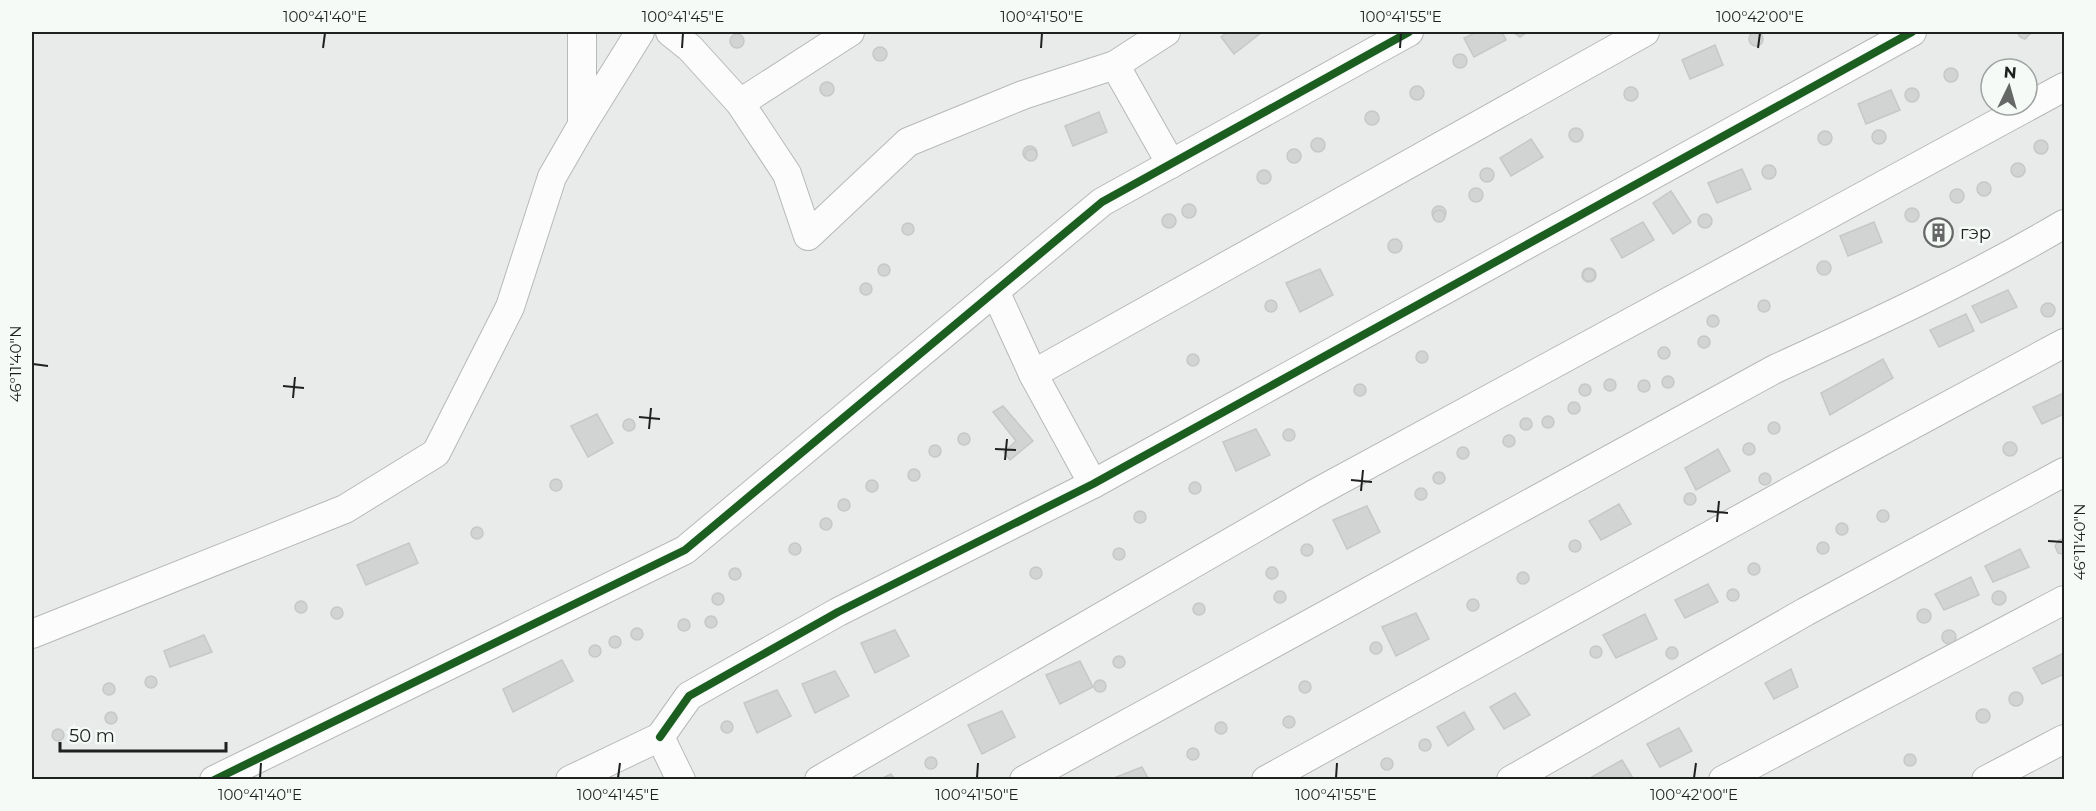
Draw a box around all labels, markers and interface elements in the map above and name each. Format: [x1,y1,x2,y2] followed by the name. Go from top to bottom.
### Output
[283,7,367,26] text: 100°41'40"E
[642,7,724,26] text: 100°41'45"E
[1000,7,1084,26] text: 100°41'50"E
[1360,7,1442,26] text: 100°41'55"E
[1716,7,1804,26] text: 100°42'00"E
[1979,57,2039,117] north arrow
[2003,63,2018,83] text: N
[1923,217,1955,249] building icon: гэр
[1960,222,1991,244] place label: гэр
[6,326,25,402] text: 46°11'40"N
[2070,504,2089,580] text: 46°11'40"N
[60,715,226,753] scale bar
[69,725,115,747] text: 50 m
[218,785,302,804] text: 100°41'40"E
[577,785,659,804] text: 100°41'45"E
[935,785,1019,804] text: 100°41'50"E
[1295,785,1377,804] text: 100°41'55"E
[1650,785,1738,804] text: 100°42'00"E

